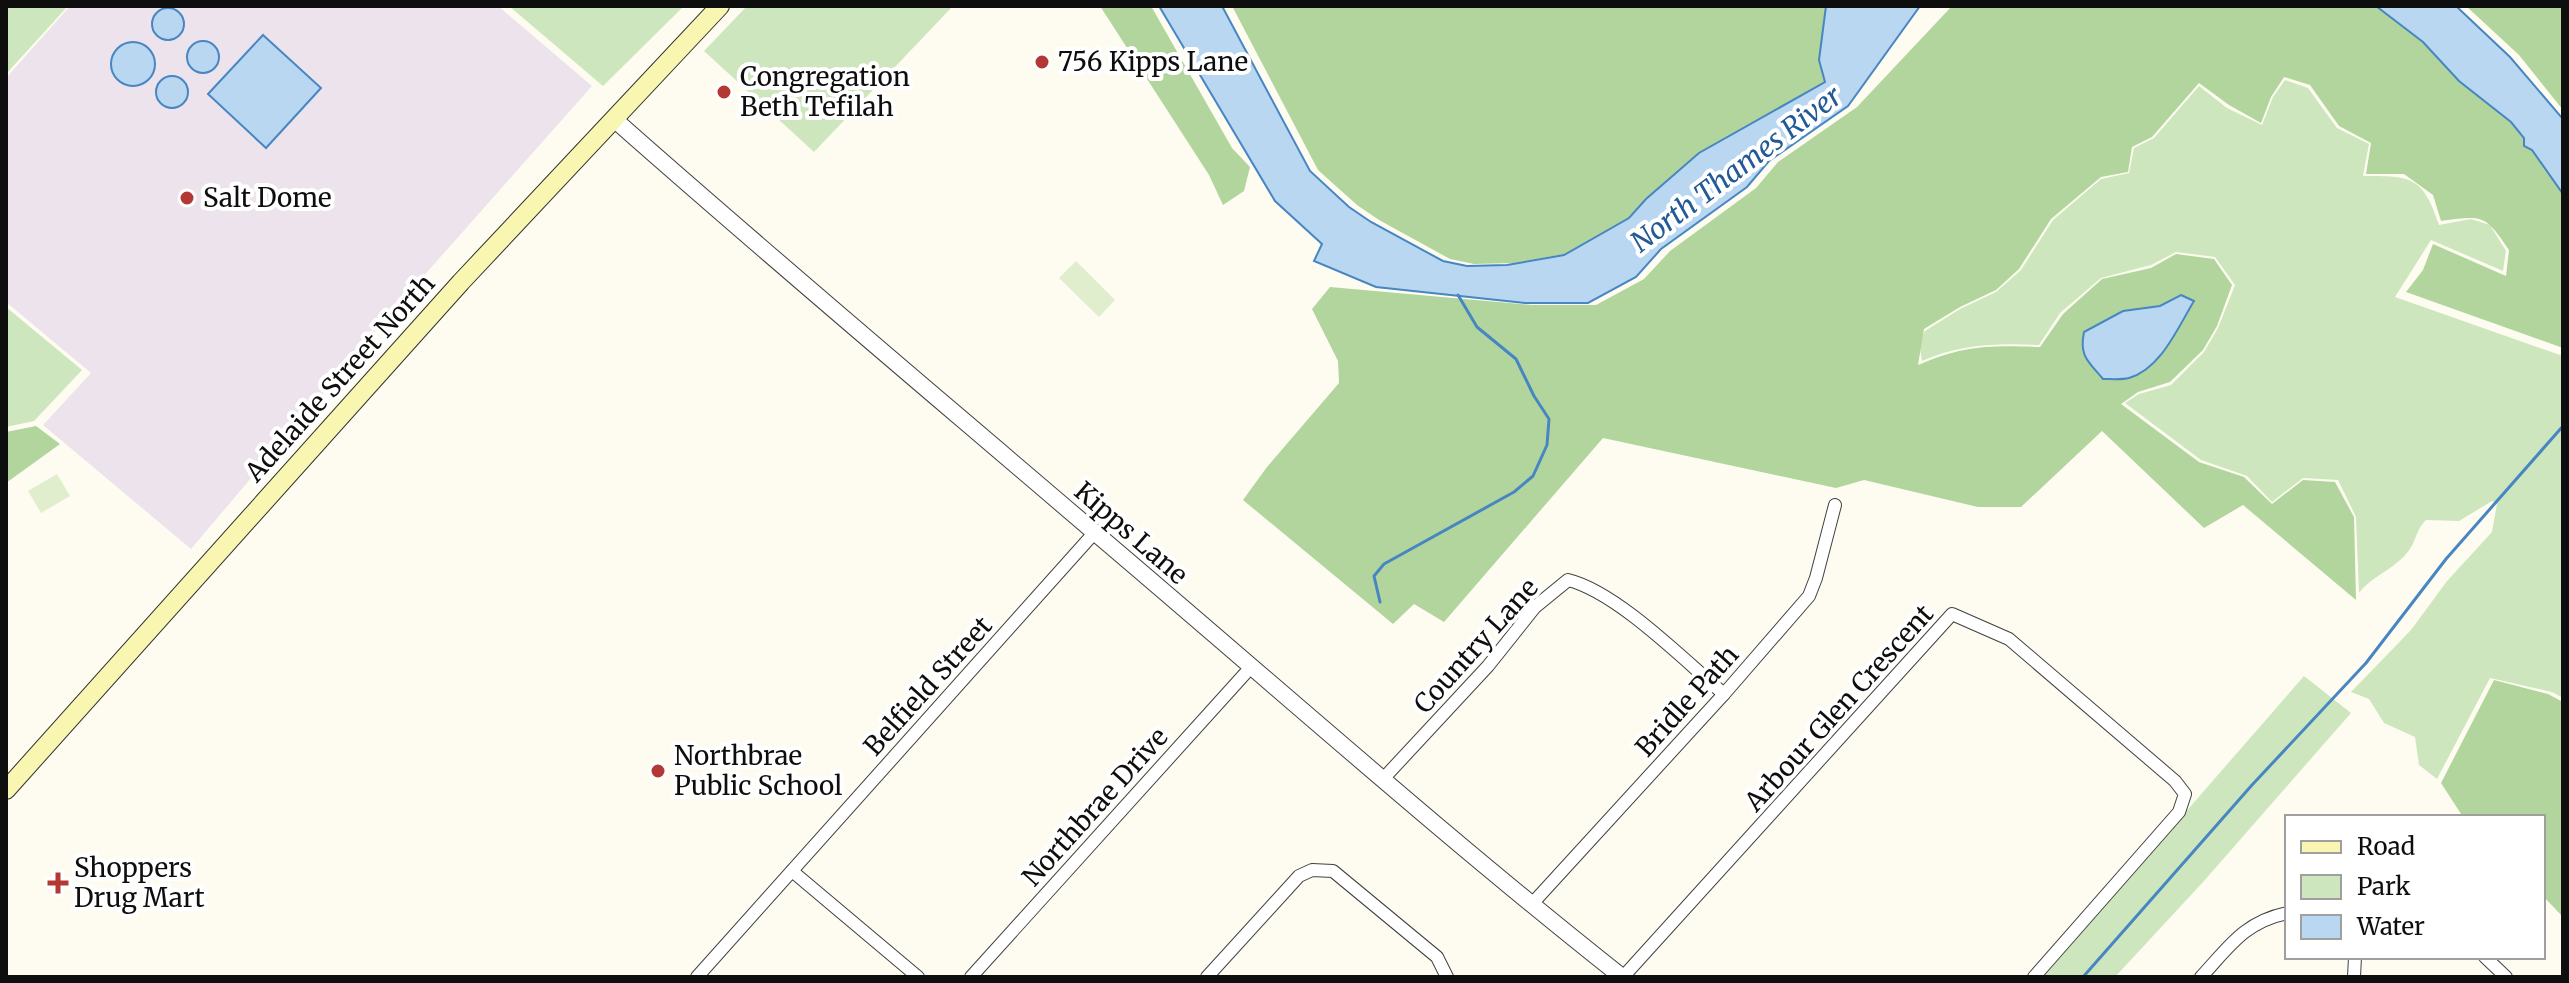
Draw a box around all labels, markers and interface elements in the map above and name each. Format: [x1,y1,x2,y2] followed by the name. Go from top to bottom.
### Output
[1058,45,1248,78] place label: 756 Kipps Lane
[1033,53,1051,71] marker: 756 Kipps Lane
[740,60,910,123] place label: Congregation Beth Tefilah
[1623,78,1849,260] water label: North Thames River
[715,83,733,101] marker: Congregation Beth Tefilah
[203,181,332,214] place label: Salt Dome
[178,189,196,207] marker: Salt Dome
[237,267,442,489] street label: Adelaide Street North
[1068,474,1195,591] street label: Kipps Lane
[1406,571,1545,720] street label: Country Lane
[1736,598,1940,819] street label: Arbour Glen Crescent
[857,609,999,762] street label: Belfield Street
[1628,638,1745,763] street label: Bridle Path
[1015,721,1174,893] street label: Northbrae Drive
[674,739,842,802] place label: Northbrae Public School
[649,762,667,780] marker: Northbrae Public School
[2285,815,2545,959] legend
[2357,831,2415,862] text: Road
[74,851,205,914] place label: Shoppers Drug Mart
[2357,871,2411,902] text: Park
[49,874,67,892] marker: Shoppers Drug Mart
[2356,911,2425,942] text: Water

